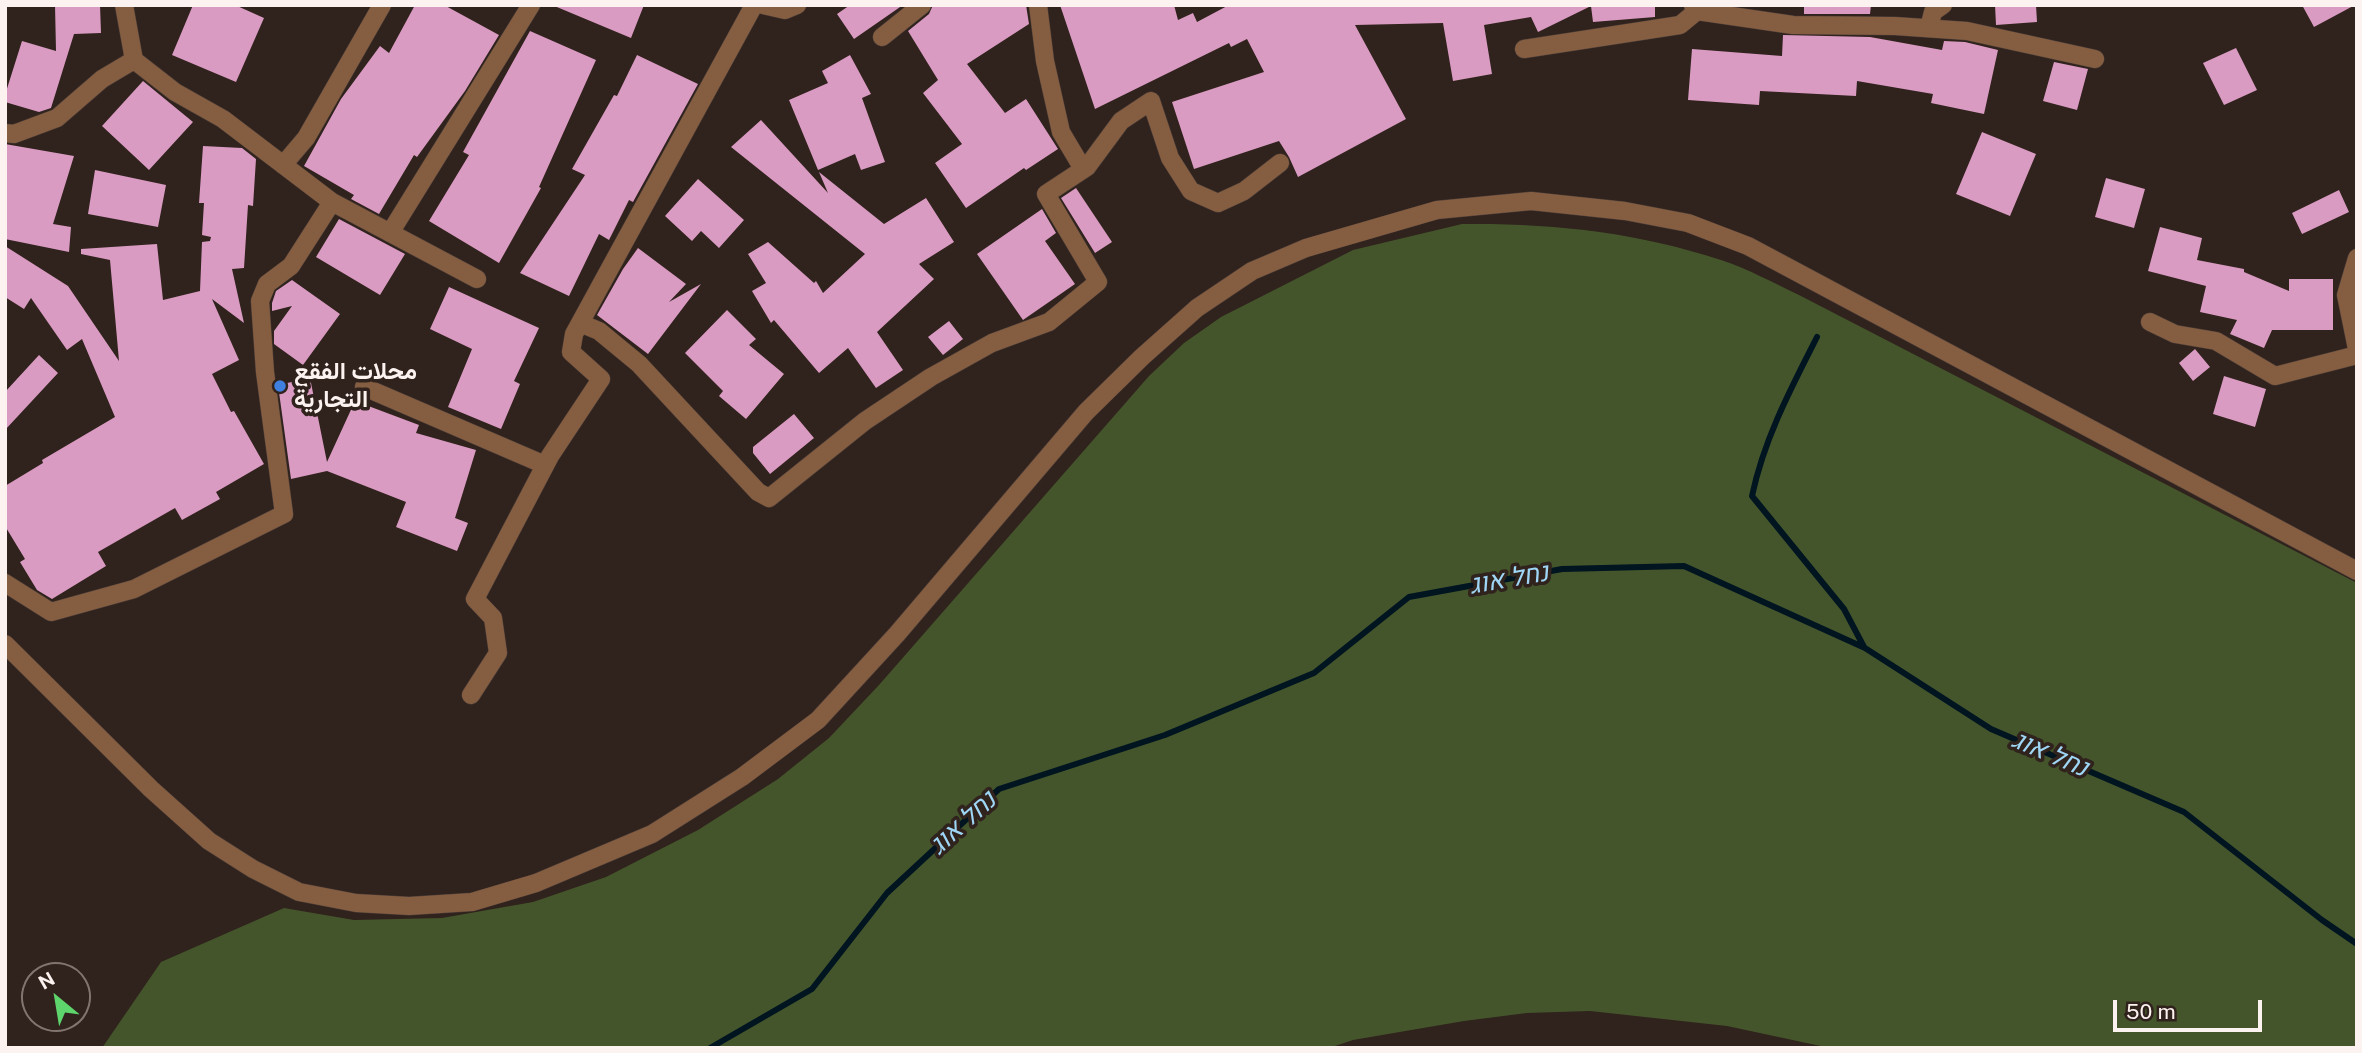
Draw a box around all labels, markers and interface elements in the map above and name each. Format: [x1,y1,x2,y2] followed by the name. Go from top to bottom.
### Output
[294,358,417,414] place label: محلات الفقع التجارية
[272,378,288,394] marker: محلات الفقع التجارية
[1467,557,1551,601] water label: נחל אוג
[2007,724,2093,784] water label: נחל אוג
[923,785,1003,861] water label: נחל אוג
[21,962,91,1032] north arrow
[35,967,58,994] text: N
[2117,986,2266,1030] scale bar
[2126,999,2176,1024] text: 50 m

